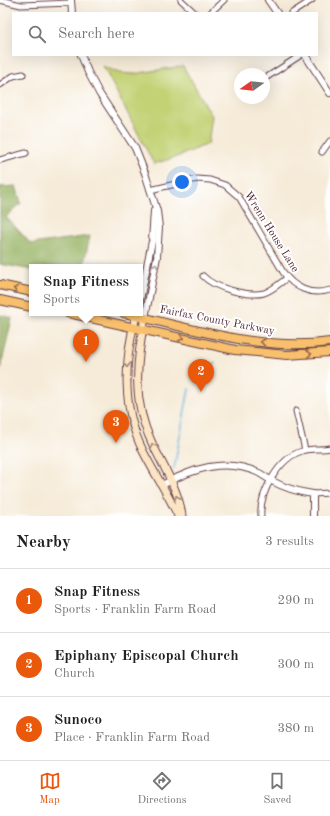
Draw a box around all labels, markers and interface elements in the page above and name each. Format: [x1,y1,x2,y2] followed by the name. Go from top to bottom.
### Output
[12,12,318,56] search box
[26,23,48,45] icon: search
[58,27,135,42] text: Search here
[234,68,270,104] north arrow
[172,172,192,192] your location
[242,190,300,274] street label: Wrenn House Lane
[151,263,159,269] one-way arrow
[29,264,143,316] popup
[43,275,129,290] text: Snap Fitness
[13,285,19,293] one-way arrow
[43,293,80,306] text: Sports
[159,304,276,338] street label: Fairfax County Parkway
[73,329,99,362] pin: 1
[177,333,184,341] one-way arrow
[260,338,266,347] one-way arrow
[306,350,312,359] one-way arrow
[188,359,214,392] pin: 2
[123,362,131,368] one-way arrow
[103,410,129,443] pin: 3
[150,442,158,450] one-way arrow
[174,495,182,502] one-way arrow
[16,534,71,551] text: Nearby
[265,535,314,548] text: 3 results
[54,585,140,600] text: Snap Fitness
[25,594,33,607] text: 1
[277,594,314,607] text: 290 m
[54,603,216,616] text: Sports · Franklin Farm Road
[54,649,239,664] text: Epiphany Episcopal Church
[25,658,33,671] text: 2
[277,658,314,671] text: 300 m
[54,667,95,680] text: Church
[54,713,102,728] text: Sunoco
[25,722,33,735] text: 3
[277,722,314,735] text: 380 m
[54,731,210,744] text: Place · Franklin Farm Road
[39,770,61,808] tab: Map
[138,770,186,808] tab: Directions
[263,770,291,808] tab: Saved

